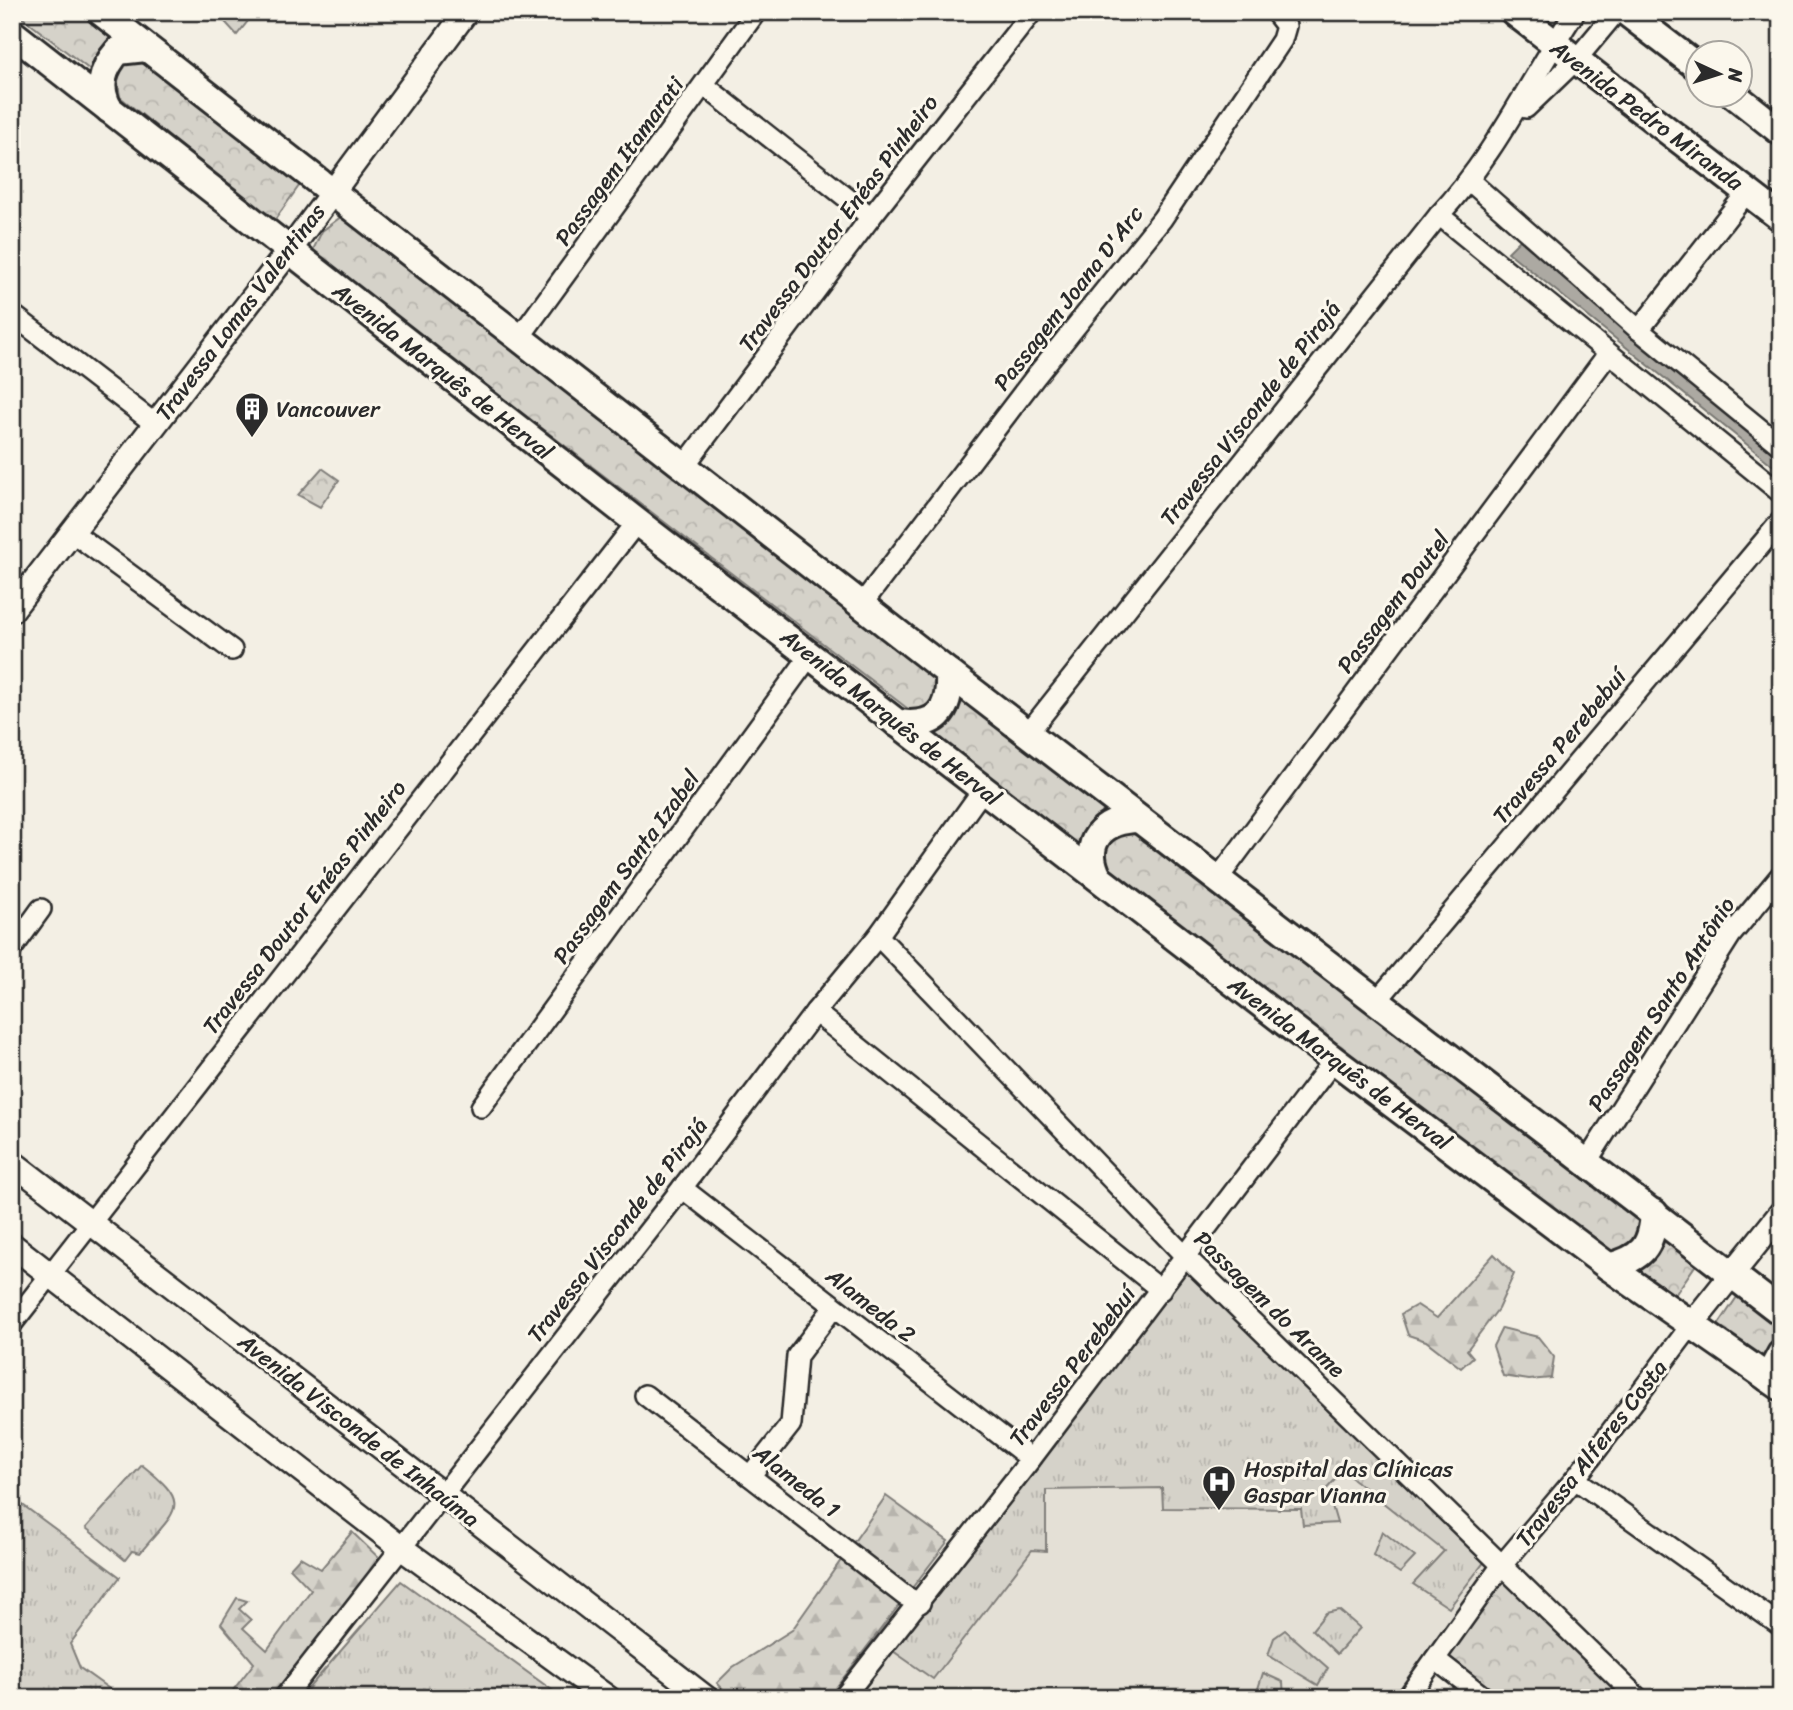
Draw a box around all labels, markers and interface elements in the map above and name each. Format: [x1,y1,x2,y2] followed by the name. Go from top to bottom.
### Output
[1540,28,1753,202] street label: Avenida Pedro Miranda
[1685,38,1755,108] north arrow
[1718,66,1752,84] text: N
[543,67,696,255] street label: Passagem Itamarati
[727,85,950,361] street label: Travessa Doutor Enéas Pinheiro
[144,194,337,430] street label: Travessa Lomas Valentinas
[982,196,1155,400] street label: Passagem Joana D'Arc
[322,271,563,472] street label: Avenida Marquês de Herval
[1149,291,1352,535] street label: Travessa Visconde de Pirajá
[276,389,381,430] place label: Vancouver
[233,390,271,439] building icon: Vancouver
[1326,522,1461,683] street label: Passagem Doutel
[770,617,1011,818] street label: Avenida Marquês de Herval
[1482,657,1639,834] street label: Travessa Perebebuí
[542,761,711,973] street label: Passagem Santa Izabel
[191,770,418,1044] street label: Travessa Doutor Enéas Pinheiro
[1576,888,1747,1120] street label: Passagem Santo Antônio
[1218,965,1461,1162] street label: Avenida Marquês de Herval
[516,1108,719,1352] street label: Travessa Visconde de Pirajá
[1184,1220,1356,1388] street label: Passagem do Arame
[816,1256,925,1354] street label: Alameda 2
[998,1275,1149,1456] street label: Travessa Perebebuí
[228,1322,489,1539] street label: Avenida Visconde de Inhaúma
[1505,1350,1678,1556] street label: Travessa Alferes Costa
[743,1433,850,1529] street label: Alameda 1
[1244,1449,1453,1516] place label: Hospital das Clínicas Gaspar Vianna
[1200,1463,1238,1512] hospital icon: Hospital das Clínicas Gaspar Vianna

